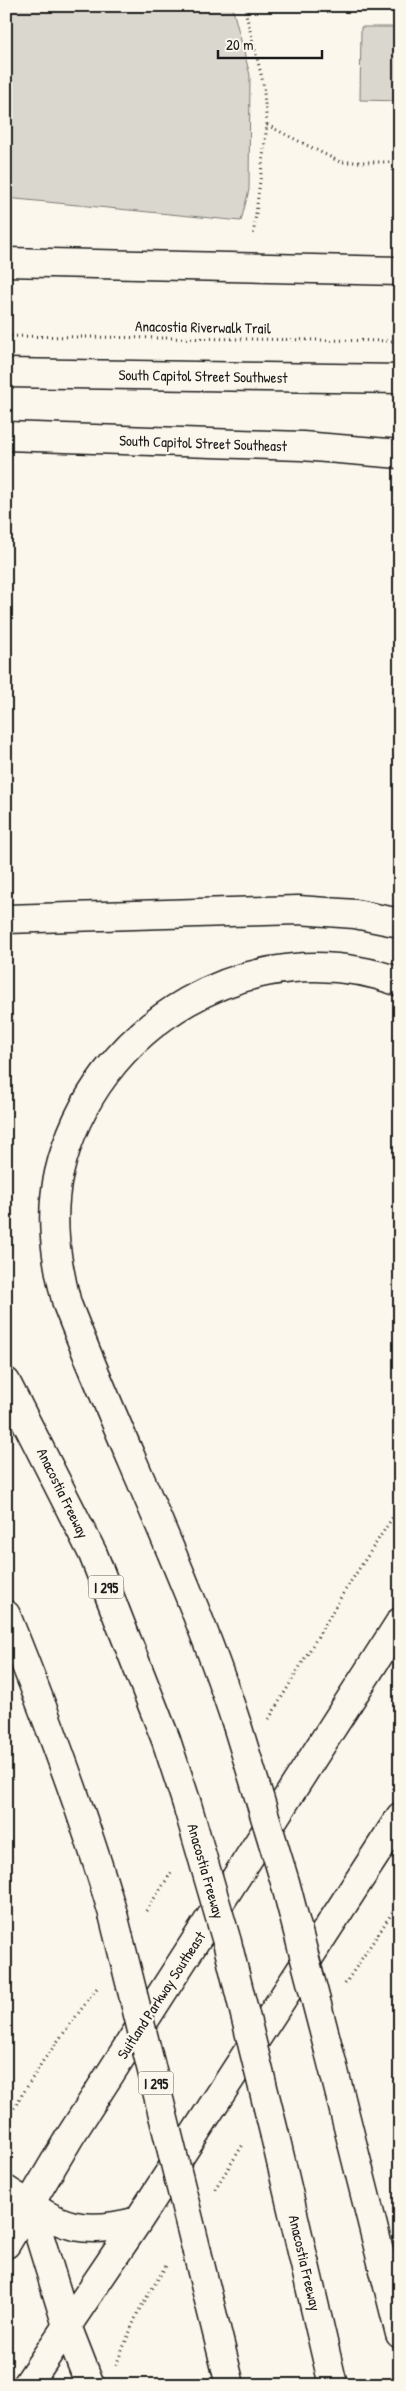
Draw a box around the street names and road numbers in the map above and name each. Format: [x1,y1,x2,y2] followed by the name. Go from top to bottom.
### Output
[135,315,271,339] street label: Anacostia Riverwalk Trail
[118,364,288,388] street label: South Capitol Street Southwest
[119,430,288,456] street label: South Capitol Street Southeast
[32,1444,94,1542] street label: Anacostia Freeway
[88,1575,124,1598] road number: I 295
[182,1821,230,1921] street label: Anacostia Freeway
[112,1926,211,2063] street label: Suitland Parkway Southeast
[138,2072,174,2094] road number: I 295
[284,2213,326,2313] street label: Anacostia Freeway

